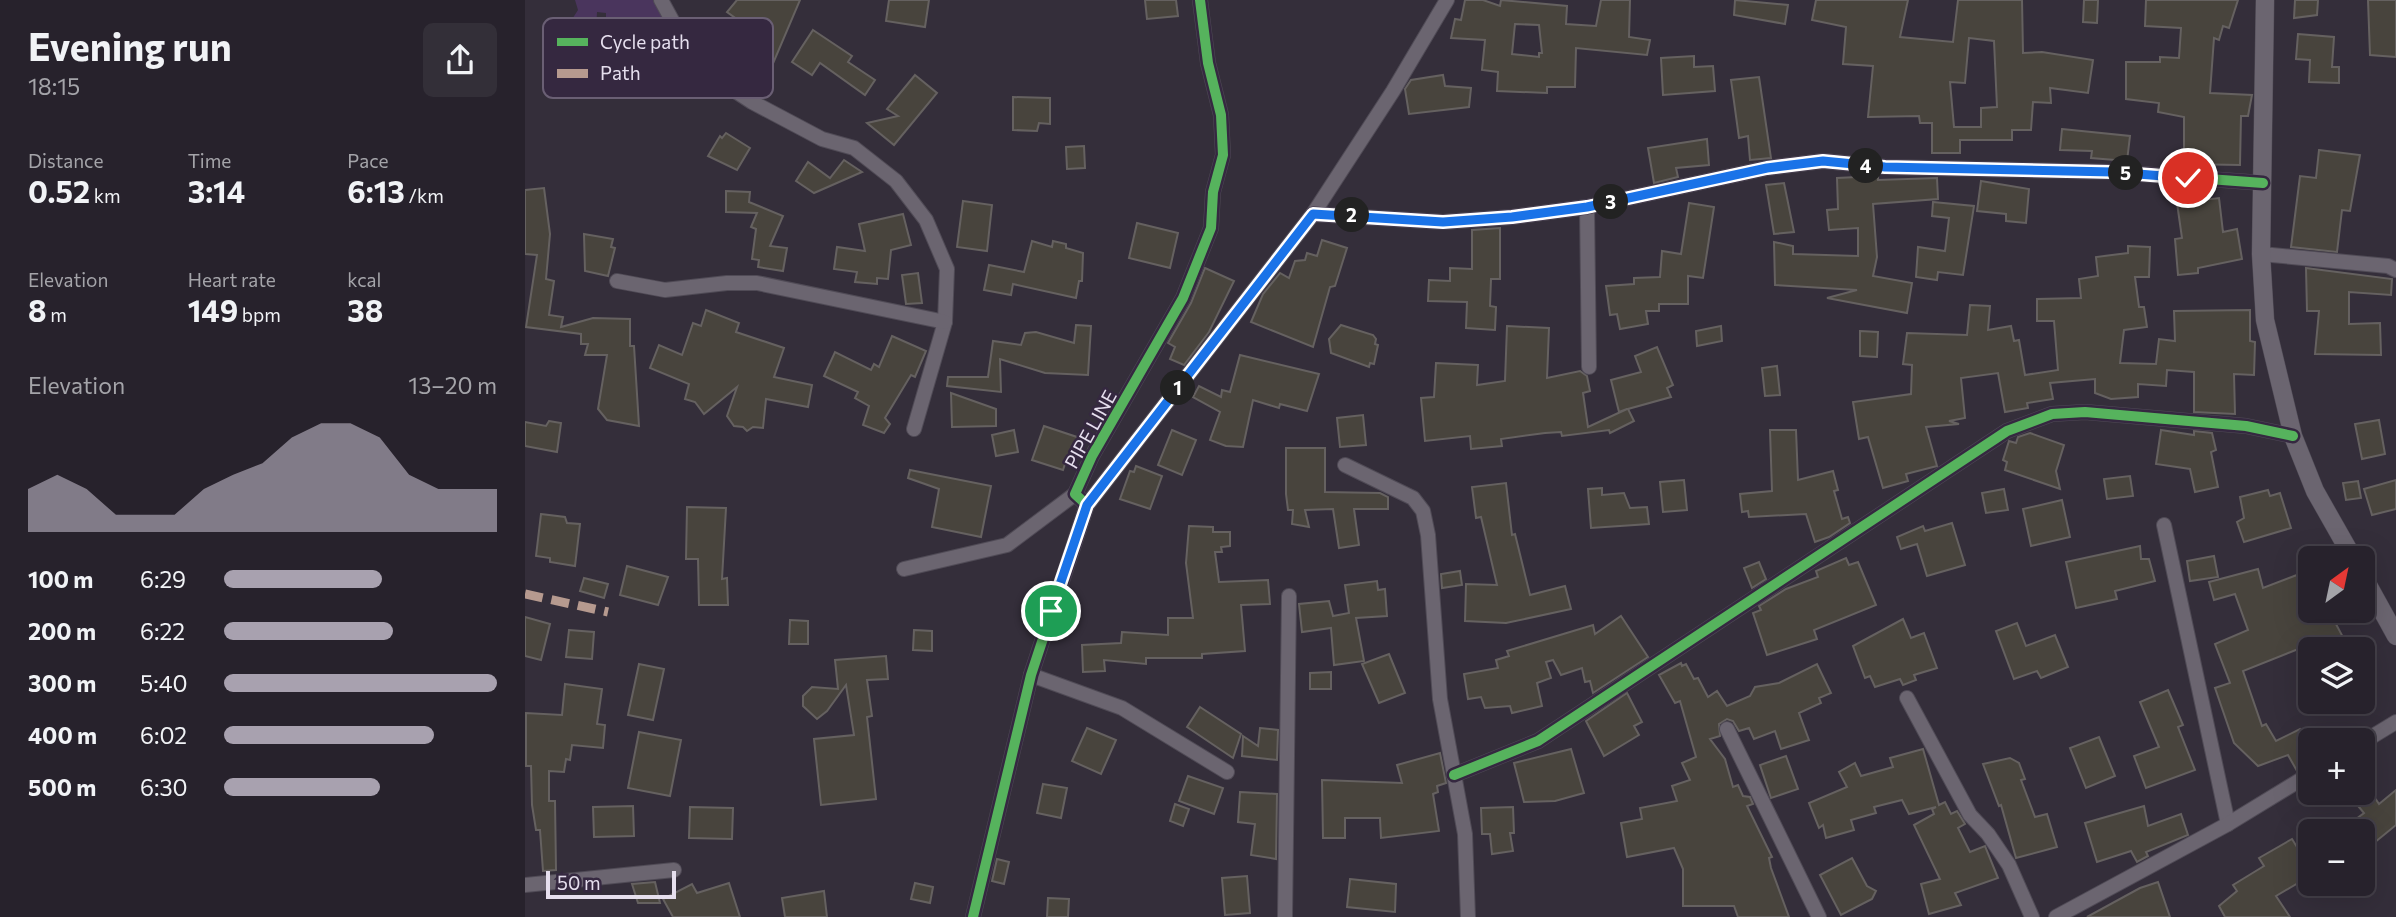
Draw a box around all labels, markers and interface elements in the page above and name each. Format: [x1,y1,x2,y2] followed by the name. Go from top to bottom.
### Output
[543,18,773,98] legend
[28,22,232,69] text: Evening run
[423,23,497,97] button: share
[600,30,690,53] text: Cycle path
[600,61,641,84] text: Path
[28,72,80,100] text: 18:15
[1849,148,1883,184] pin: 4
[2158,148,2218,208] pin
[28,149,104,172] text: Distance
[188,149,231,172] text: Time
[347,149,389,172] text: Pace
[1860,154,1871,177] text: 4
[2109,156,2143,190] pin: 5
[2169,159,2207,197] icon: check
[2120,161,2131,184] text: 5
[28,172,90,209] text: 0.52
[188,172,245,209] text: 3:14
[347,172,405,209] text: 6:13
[90,184,121,207] text: km
[405,184,444,207] text: /km
[1593,184,1629,220] pin: 3
[1605,190,1616,213] text: 3
[1335,198,1369,232] pin: 2
[1346,203,1357,226] text: 2
[28,268,108,291] text: Elevation
[188,268,276,291] text: Heart rate
[347,268,381,291] text: kcal
[28,291,47,328] text: 8
[188,291,238,328] text: 149
[347,291,383,328] text: 38
[47,303,67,326] text: m
[238,303,281,326] text: bpm
[1161,370,1195,406] pin: 1
[28,371,125,399] text: Elevation
[408,371,497,399] text: 13–20 m
[1173,376,1182,399] text: 1
[1059,386,1121,472] street label: PIPE LINE
[2298,546,2375,623] north arrow
[2298,546,2375,896] map controls
[28,565,93,593] text: 100 m
[140,565,186,593] text: 6:29
[1021,581,1081,641] pin
[1032,592,1070,630] icon: arrive
[28,617,96,645] text: 200 m
[140,617,185,645] text: 6:22
[2298,637,2375,714] button: layers
[28,669,96,697] text: 300 m
[140,669,187,697] text: 5:40
[28,721,97,749] text: 400 m
[140,721,187,749] text: 6:02
[2298,728,2375,805] button: +
[28,773,96,801] text: 500 m
[140,773,188,801] text: 6:30
[2298,819,2375,896] button: −
[546,868,675,900] scale bar
[557,871,601,894] text: 50 m

